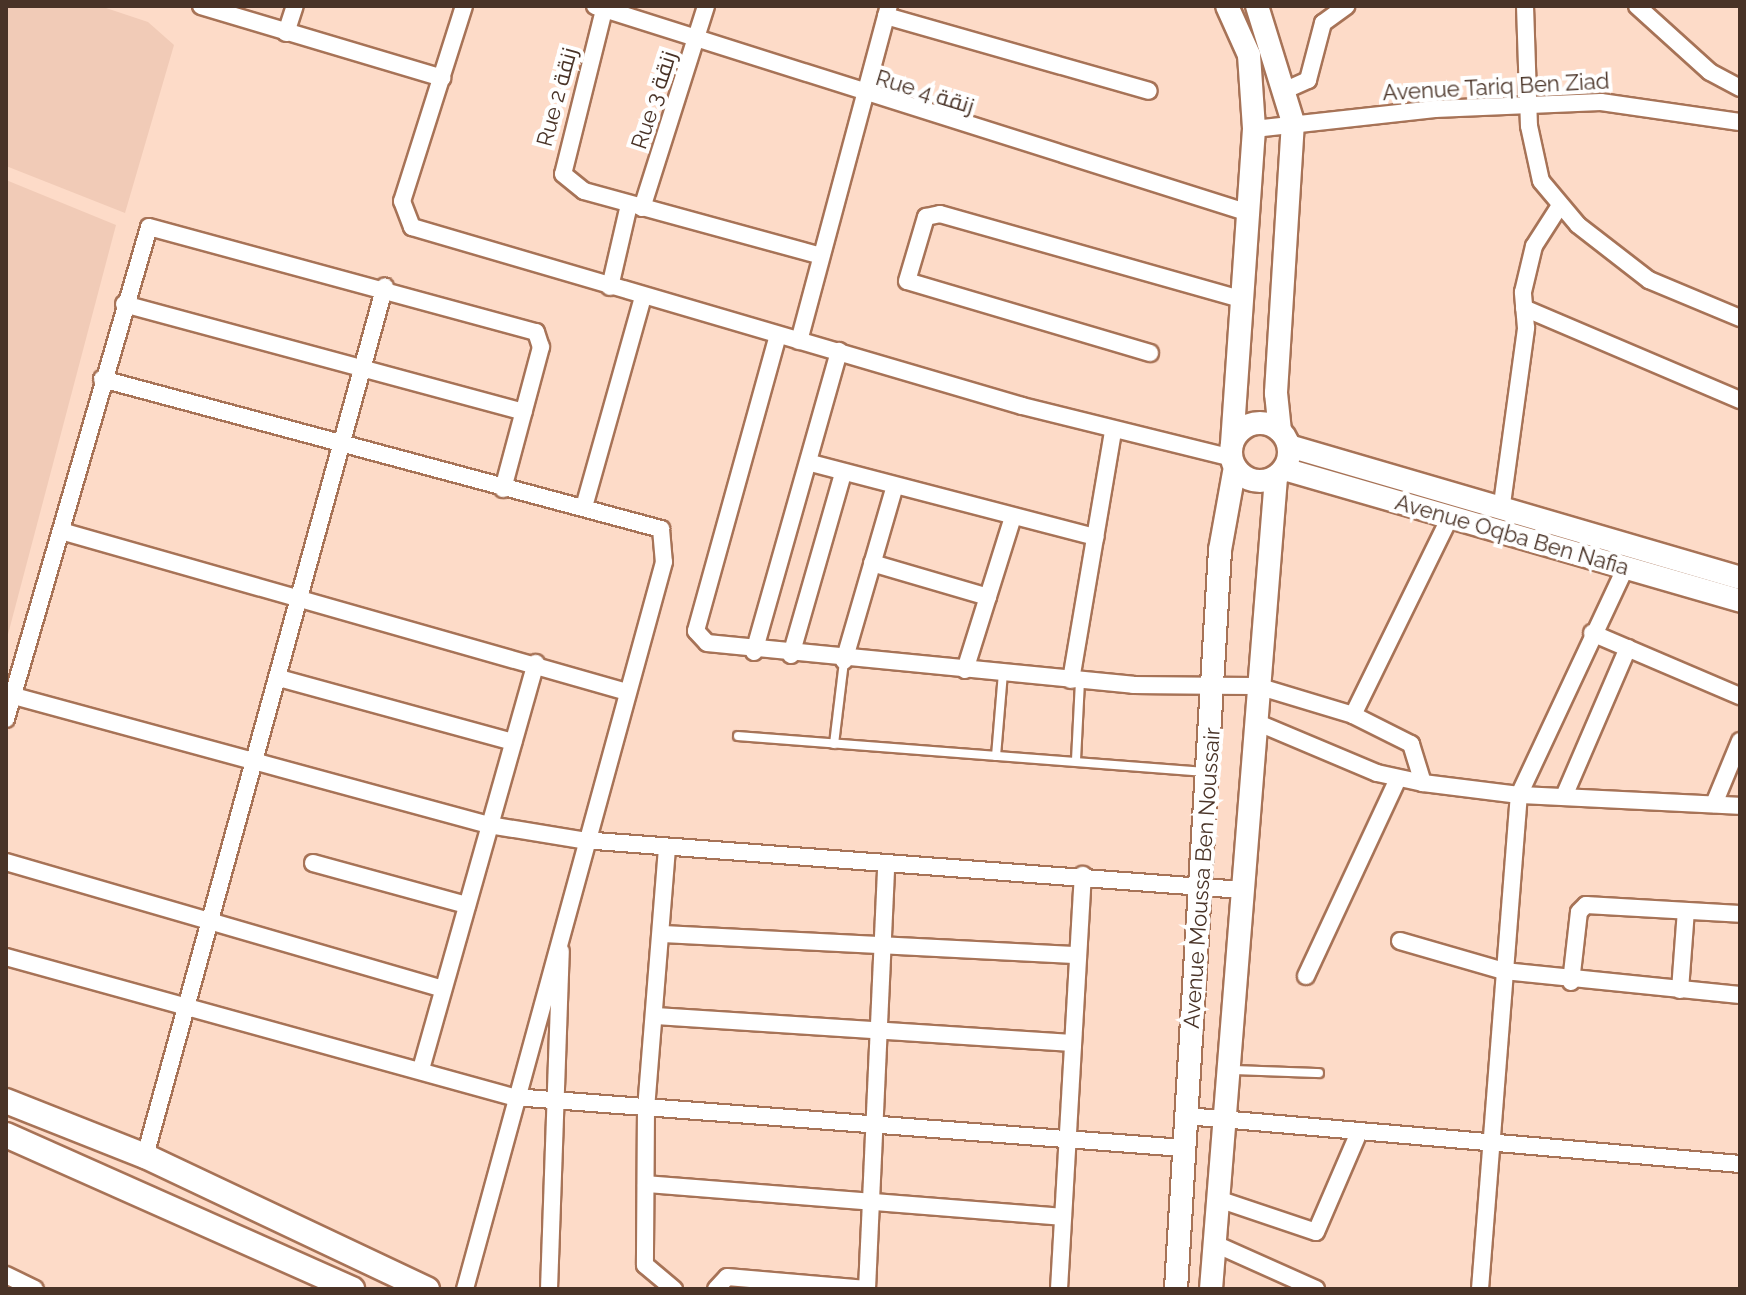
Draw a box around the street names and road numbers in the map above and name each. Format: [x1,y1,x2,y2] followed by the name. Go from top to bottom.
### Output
[531,45,583,149] street label: Rue 2 زنقة
[626,48,682,152] street label: Rue 3 زنقة
[872,64,978,120] street label: Rue 4 زنقة
[1381,68,1611,106] street label: Avenue Tariq Ben Ziad
[1392,489,1632,581] street label: Avenue Oqba Ben Nafia
[1178,727,1226,1029] street label: Avenue Moussa Ben Noussair

